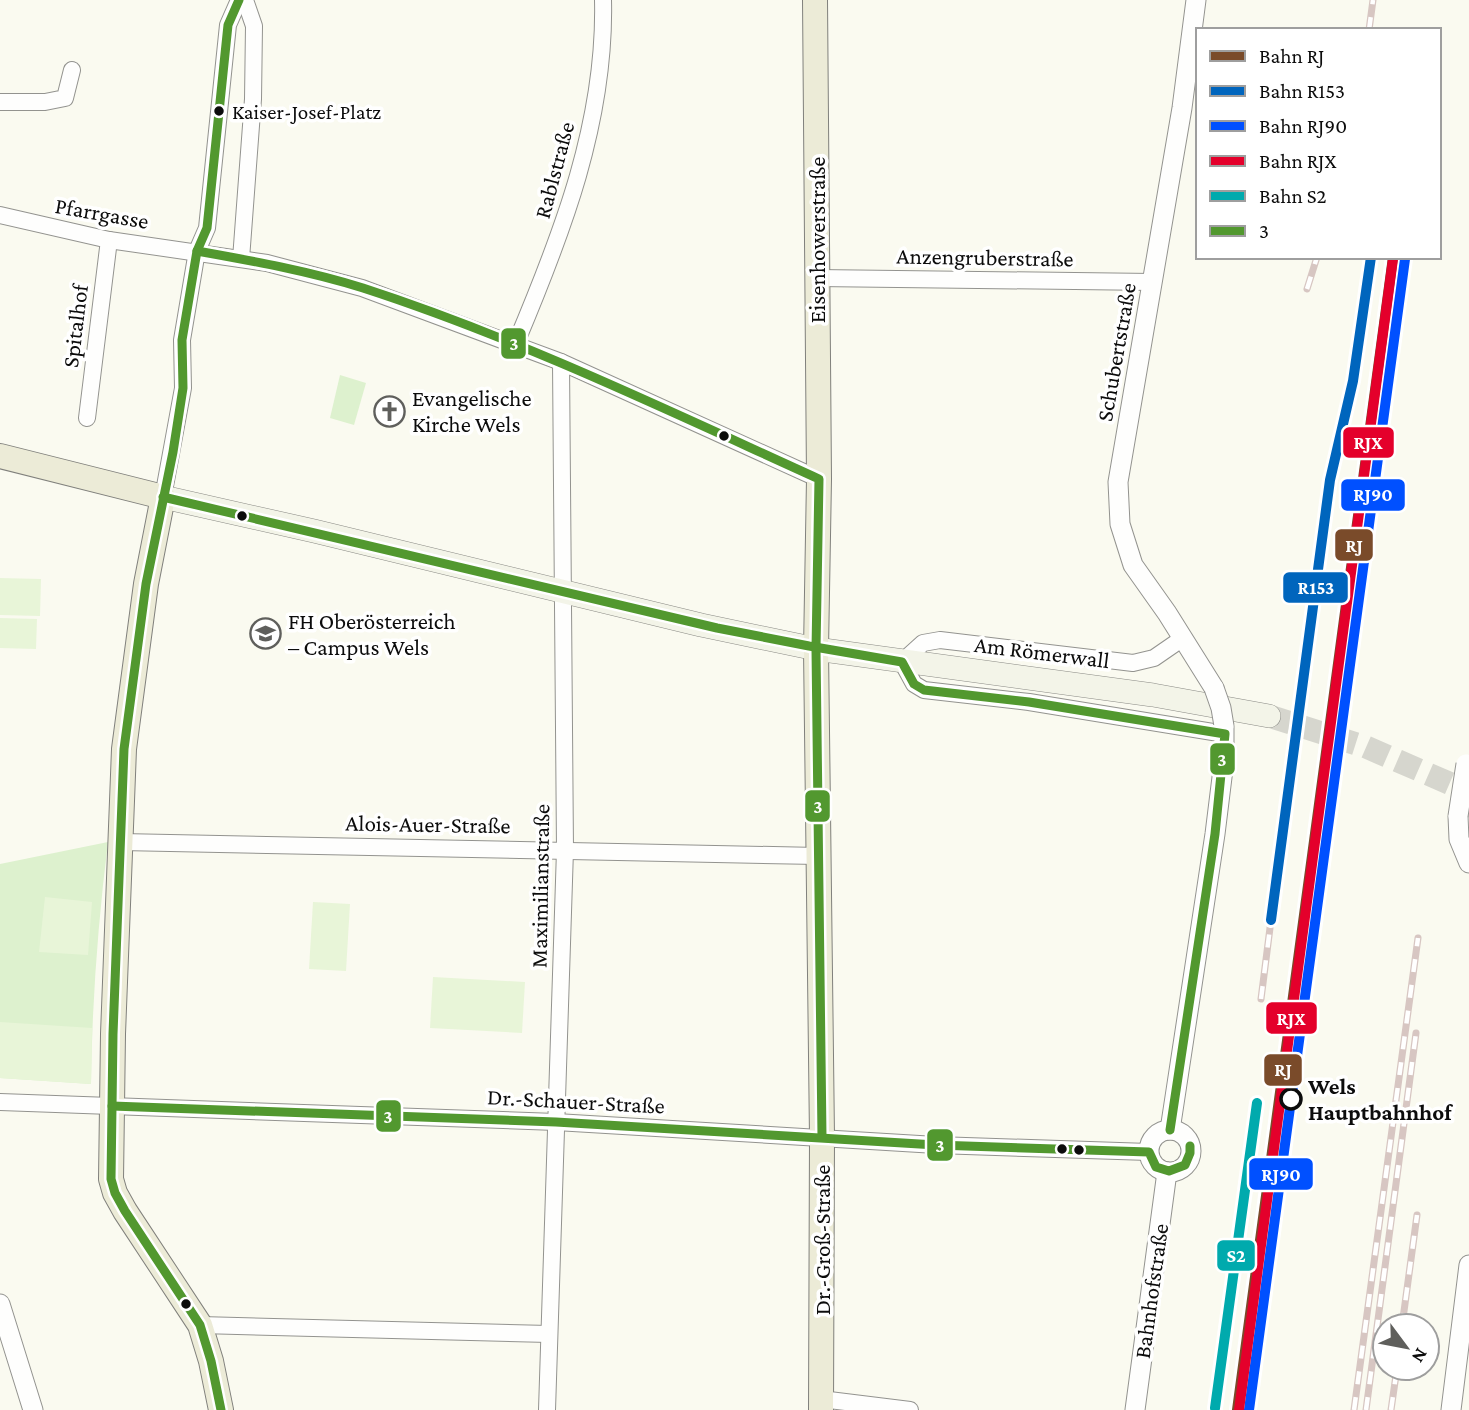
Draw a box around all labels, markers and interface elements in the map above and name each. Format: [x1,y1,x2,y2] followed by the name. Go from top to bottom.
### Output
[1196,28,1441,259] legend
[1259,44,1324,68] text: Bahn RJ
[1259,79,1345,103] text: Bahn R153
[232,100,381,124] place label: Kaiser-Josef-Platz
[212,104,226,118] marker: Kaiser-Josef-Platz
[1259,114,1347,138] text: Bahn RJ90
[529,119,579,221] street label: Rablstraße
[1259,149,1336,173] text: Bahn RJX
[804,157,830,323] street label: Eisenhowerstraße
[1259,184,1327,208] text: Bahn S2
[53,192,151,234] street label: Pfarrgasse
[1259,219,1269,243] text: 3
[896,242,1074,272] street label: Anzengruberstraße
[1091,281,1141,423] street label: Schubertstraße
[57,282,93,369] street label: Spitalhof
[500,327,527,360] line badge: 3
[509,333,519,354] text: 3
[412,385,532,437] place label: Evangelische Kirche Wels
[372,394,406,428] church icon: Evangelische Kirche Wels
[1342,426,1395,459] line badge: RJX
[717,429,731,443] unlabelled marker
[1354,432,1383,453] text: RJX
[1340,478,1406,512] line badge: RJ90
[1353,484,1393,505] text: RJ90
[235,509,249,523] unlabelled marker
[1334,528,1374,562] line badge: RJ
[1345,535,1363,556] text: RJ
[1282,571,1349,604] line badge: R153
[1298,577,1334,598] text: R153
[288,608,456,660] place label: FH Oberösterreich – Campus Wels
[248,617,282,651] school or university icon: FH Oberösterreich – Campus Wels
[973,631,1111,673] street label: Am Römerwall
[1209,742,1236,776] line badge: 3
[1217,749,1227,770] text: 3
[804,789,831,823] line badge: 3
[813,796,823,817] text: 3
[526,804,554,968] street label: Maximilianstraße
[345,810,511,838] street label: Alois-Auer-Straße
[1265,1001,1318,1035] line badge: RJX
[1277,1008,1306,1029] text: RJX
[1263,1053,1303,1087] line badge: RJ
[1274,1059,1292,1080] text: RJ
[1307,1073,1453,1125] place label: Wels Hauptbahnhof
[487,1083,665,1119] street label: Dr.-Schauer-Straße
[1280,1088,1302,1110] marker: Wels Hauptbahnhof
[375,1099,402,1133] line badge: 3
[383,1106,393,1127] text: 3
[926,1128,954,1162] line badge: 3
[935,1135,945,1156] text: 3
[1055,1142,1069,1156] unlabelled marker
[1072,1143,1086,1157] unlabelled marker
[1248,1157,1314,1191] line badge: RJ90
[1261,1164,1301,1185] text: RJ90
[809,1165,835,1315] street label: Dr.-Groß-Straße
[1129,1222,1173,1360] street label: Bahnhofstraße
[1216,1239,1256,1272] line badge: S2
[1226,1245,1246,1266] text: S2
[179,1297,193,1311] unlabelled marker
[1371,1312,1441,1382] north arrow
[1408,1345,1432,1367] text: N

